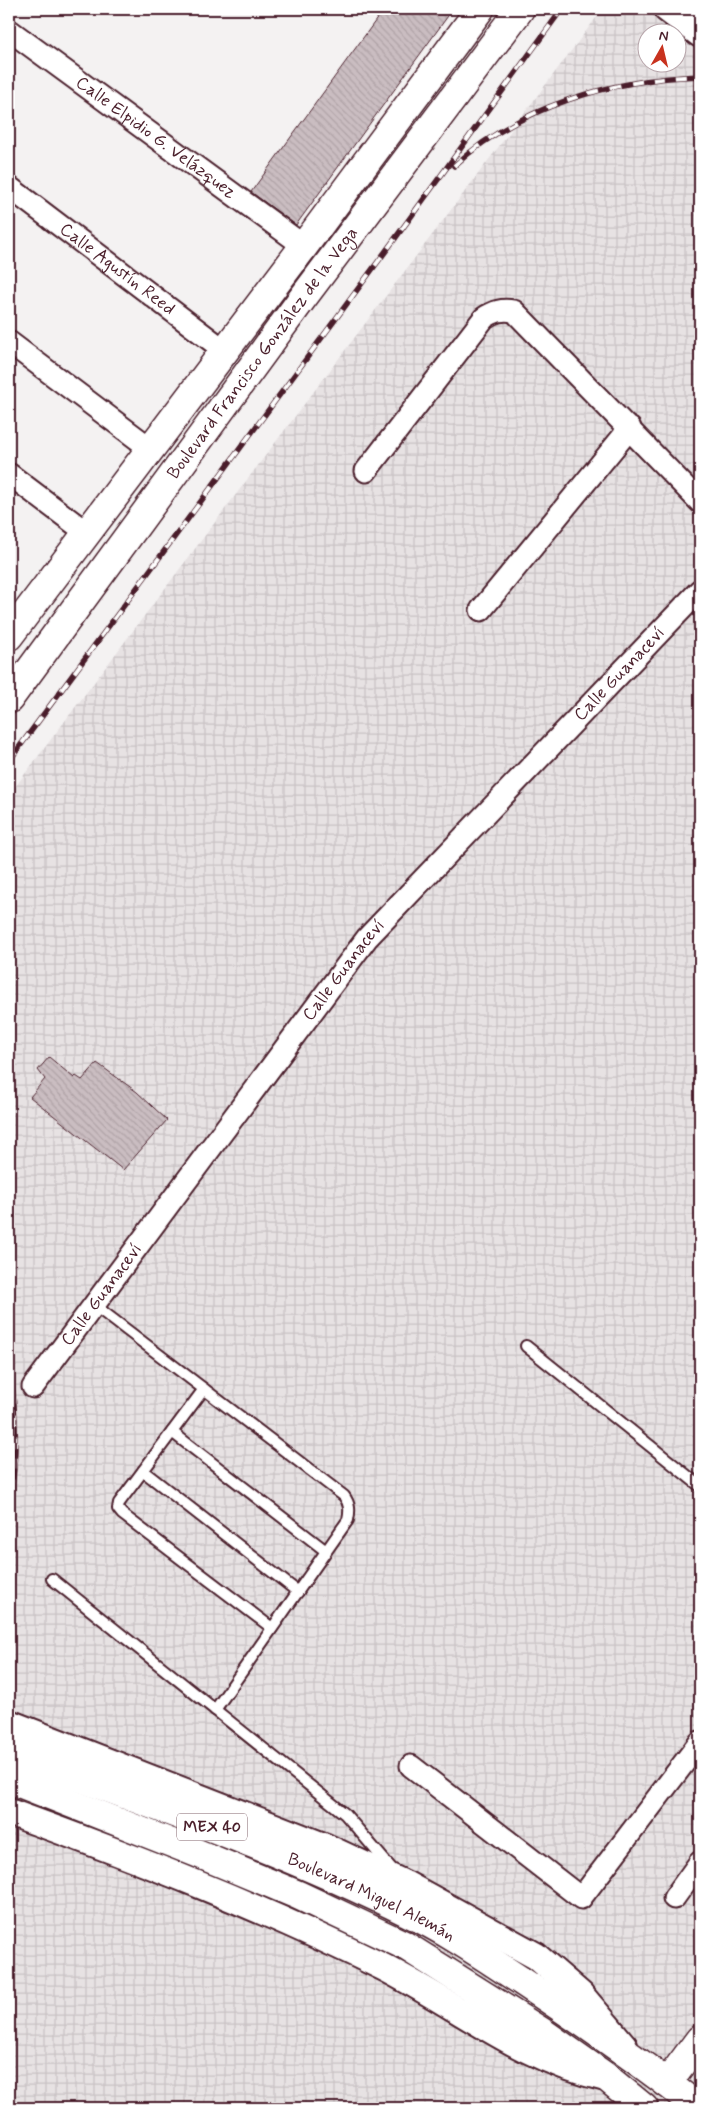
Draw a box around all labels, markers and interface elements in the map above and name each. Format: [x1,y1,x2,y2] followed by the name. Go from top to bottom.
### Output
[636,22,686,72] north arrow
[658,27,670,46] text: N
[71,71,241,204] street label: Calle Elpidio G. Velázquez
[55,218,180,321] street label: Calle Agustín Reed
[162,222,364,484] street label: Boulevard Francisco González de la Vega
[569,622,671,726] street label: Calle Guanaceví
[297,914,391,1026] street label: Calle Guanaceví
[55,1238,148,1351] street label: Calle Guanaceví
[177,1814,247,1840] road number: MEX 40
[284,1847,460,1948] street label: Boulevard Miguel Alemán

